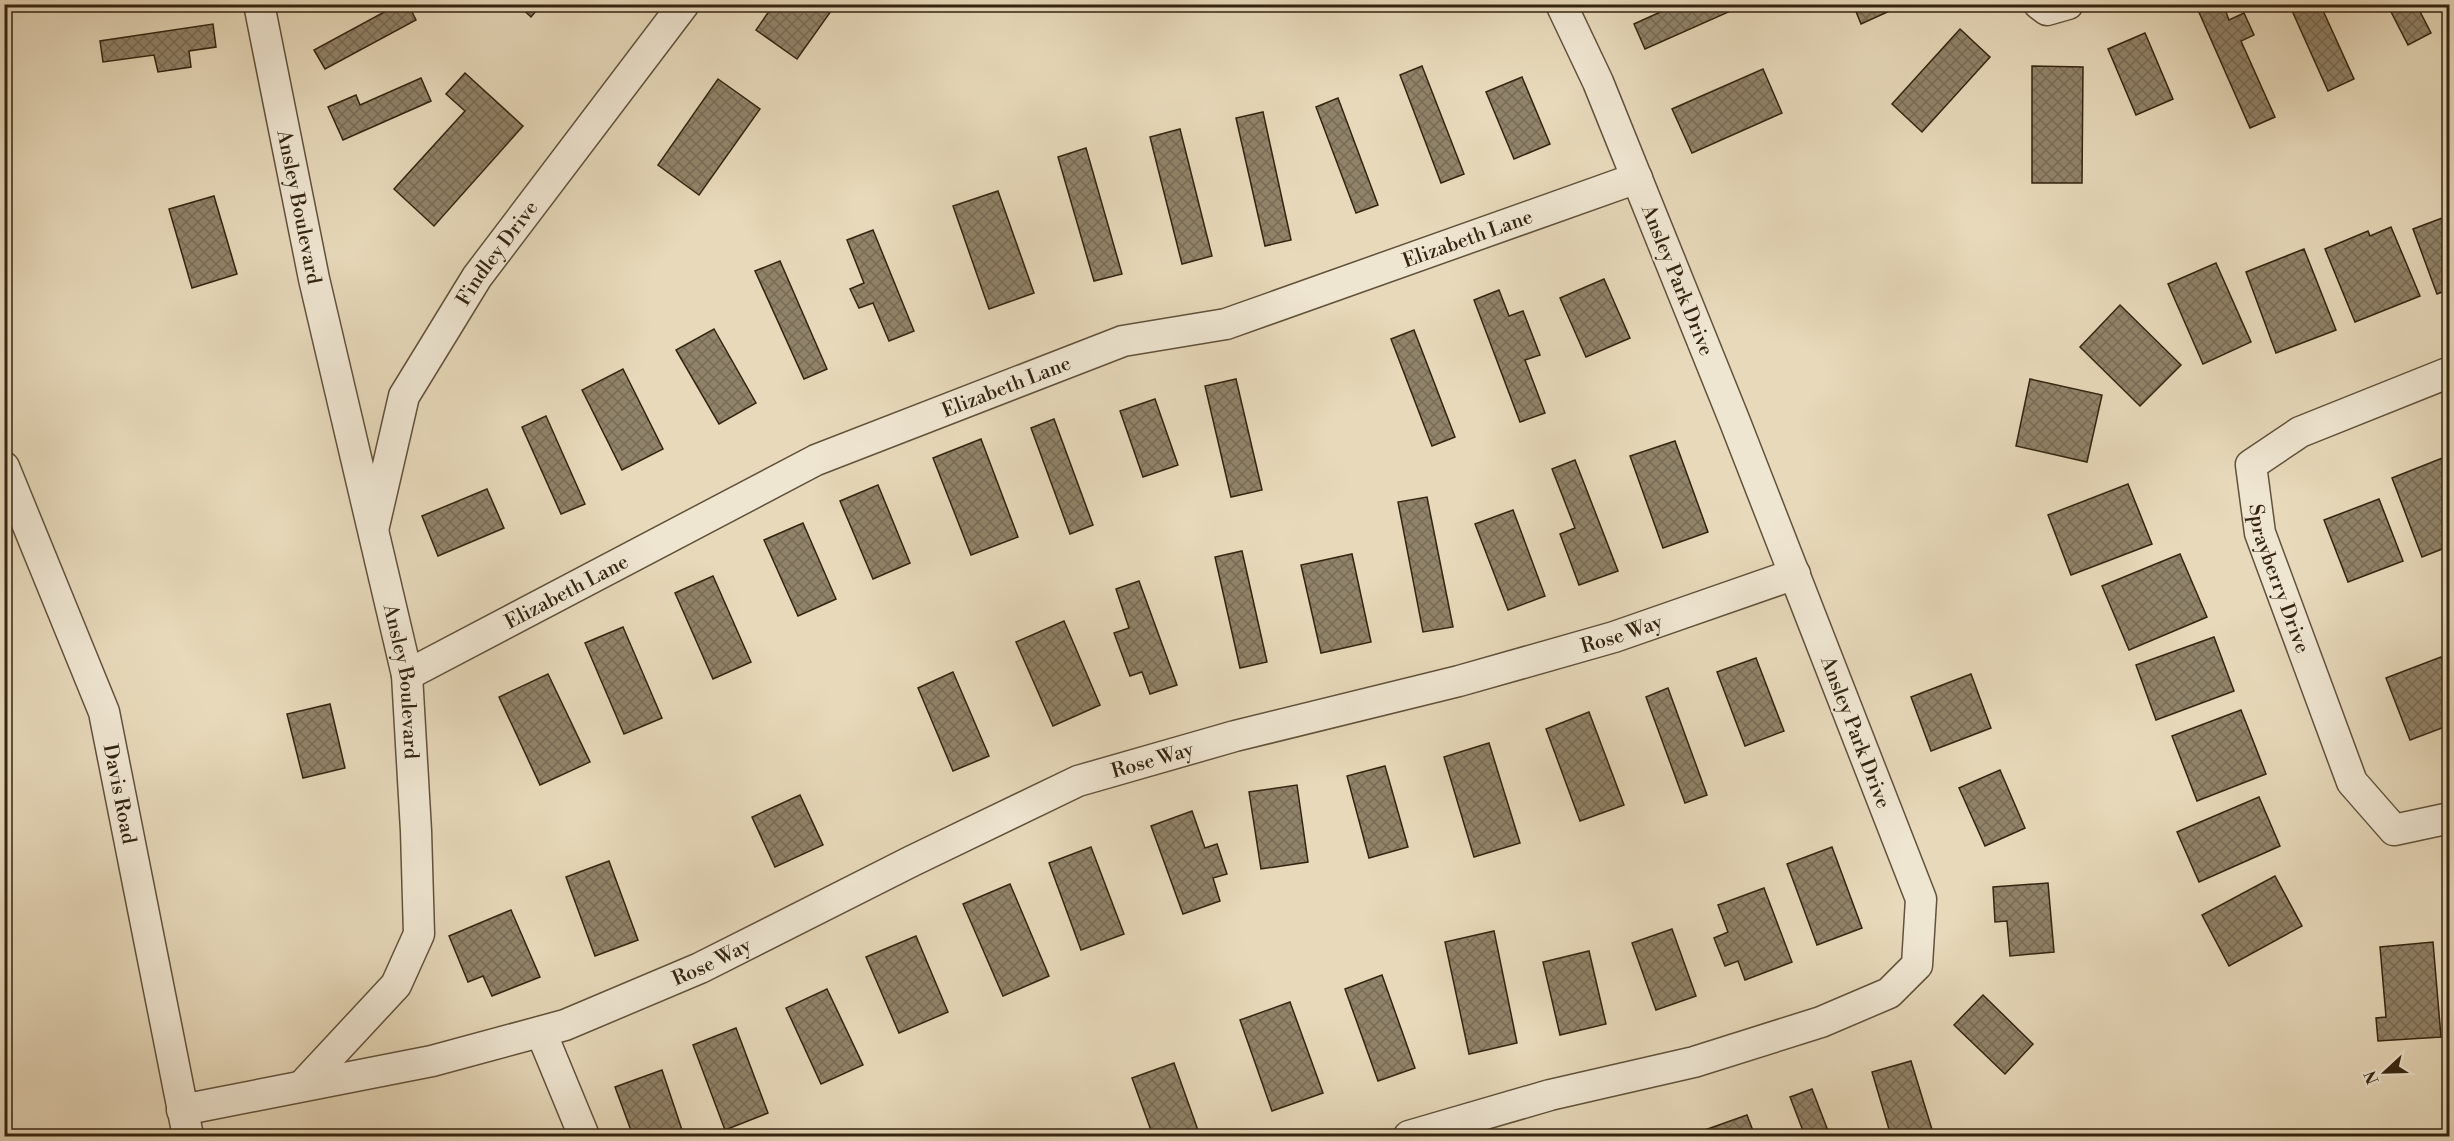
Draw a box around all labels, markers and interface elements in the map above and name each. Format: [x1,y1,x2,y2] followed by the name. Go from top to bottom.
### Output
[270,127,326,287] street label: Ansley Boulevard
[452,196,544,311] street label: Findley Drive
[1635,200,1718,360] street label: Ansley Park Drive
[1400,205,1536,274] street label: Elizabeth Lane
[939,351,1075,424] street label: Elizabeth Lane
[2242,503,2314,657] street label: Sprayberry Drive
[501,550,633,635] street label: Elizabeth Lane
[377,601,423,760] street label: Ansley Boulevard
[1578,610,1666,660] street label: Rose Way
[1814,652,1895,812] street label: Ansley Park Drive
[1109,737,1197,785] street label: Rose Way
[97,742,141,847] street label: Davis Road
[669,933,756,992] street label: Rose Way
[2355,1042,2415,1102] north arrow
[2360,1067,2384,1087] text: N

